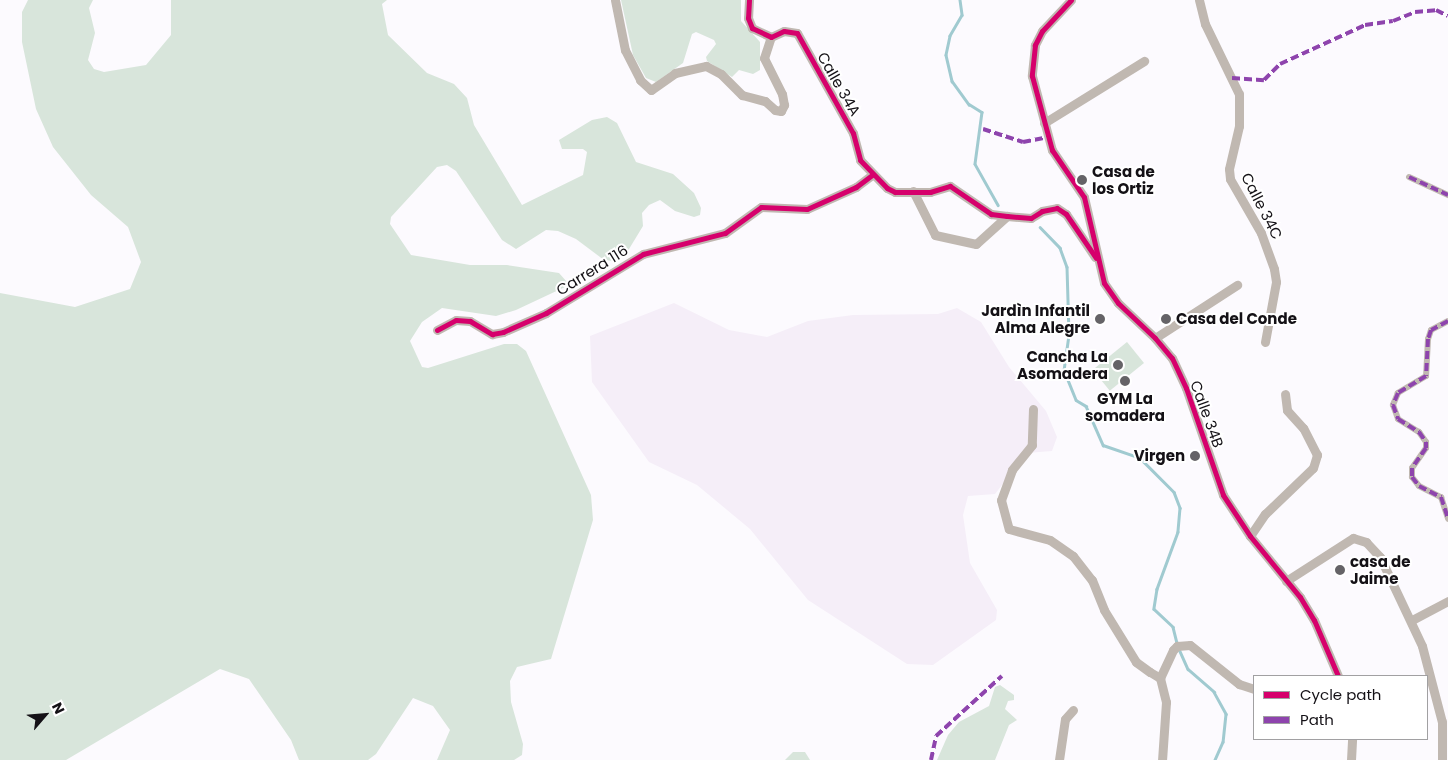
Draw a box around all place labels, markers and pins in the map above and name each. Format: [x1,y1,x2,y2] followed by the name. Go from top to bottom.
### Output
[1092,162,1155,197] place label: Casa de los Ortiz
[1076,174,1088,186] marker: Casa de los Ortiz
[981,301,1090,336] place label: Jardìn Infantil Alma Alegre
[1176,310,1297,328] place label: Casa del Conde
[1094,313,1106,325] marker: Jardìn Infantil Alma Alegre
[1160,313,1172,325] marker: Casa del Conde
[1017,347,1108,382] place label: Cancha La Asomadera
[1112,359,1124,371] marker: Cancha La Asomadera
[1119,375,1131,387] marker: GYM La somadera
[1085,389,1165,424] place label: GYM La somadera
[1134,447,1185,465] place label: Virgen
[1189,450,1201,462] marker: Virgen
[1350,552,1410,587] place label: casa de Jaime
[1334,564,1346,576] marker: casa de Jaime

